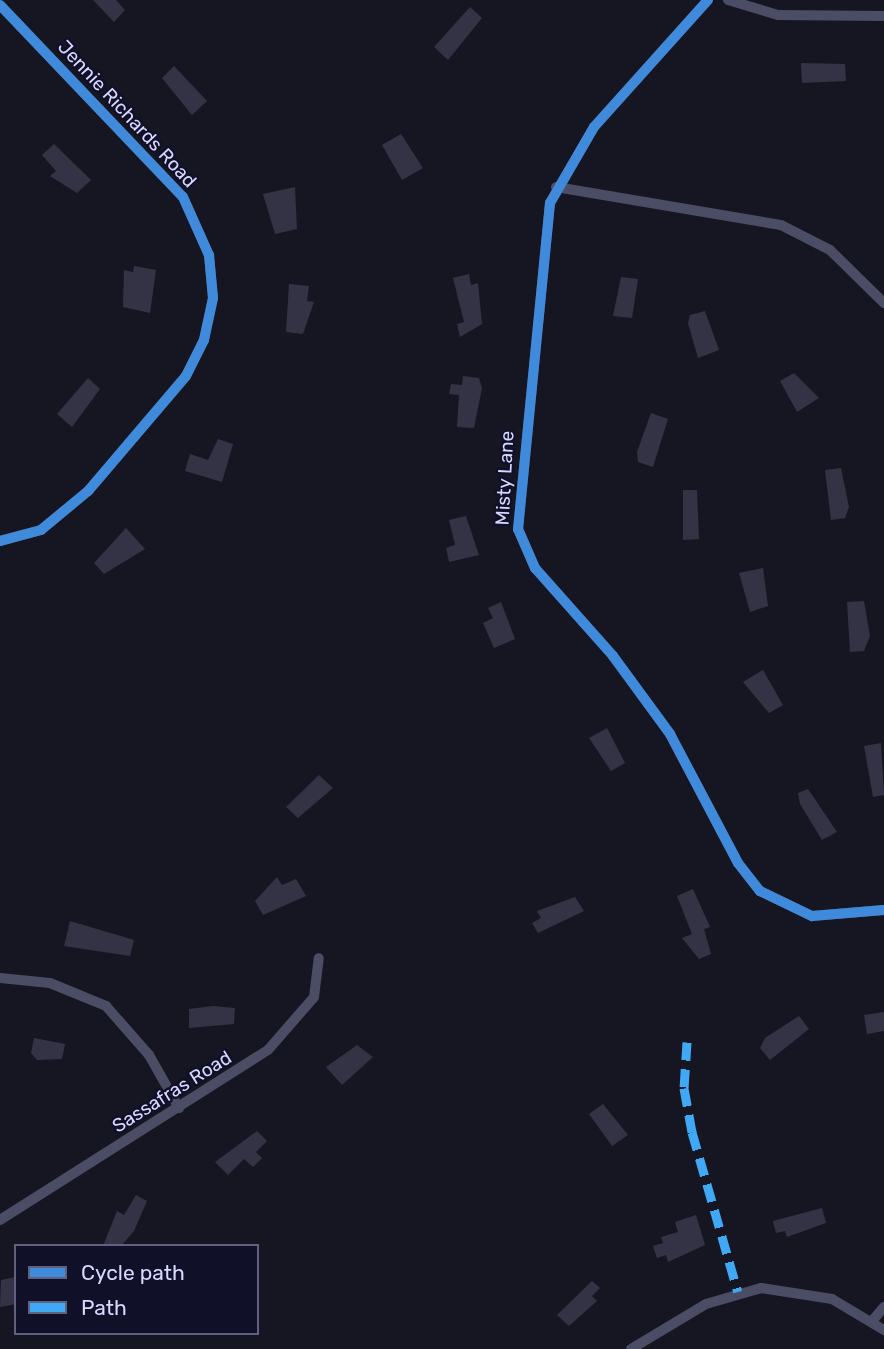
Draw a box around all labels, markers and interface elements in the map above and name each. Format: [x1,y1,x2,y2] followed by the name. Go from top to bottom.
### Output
[53,36,201,192] street label: Jennie Richards Road
[491,430,519,526] street label: Misty Lane
[108,1046,236,1138] street label: Sassafras Road
[14,1244,259,1335] legend
[81,1260,185,1285] text: Cycle path
[81,1295,127,1320] text: Path

